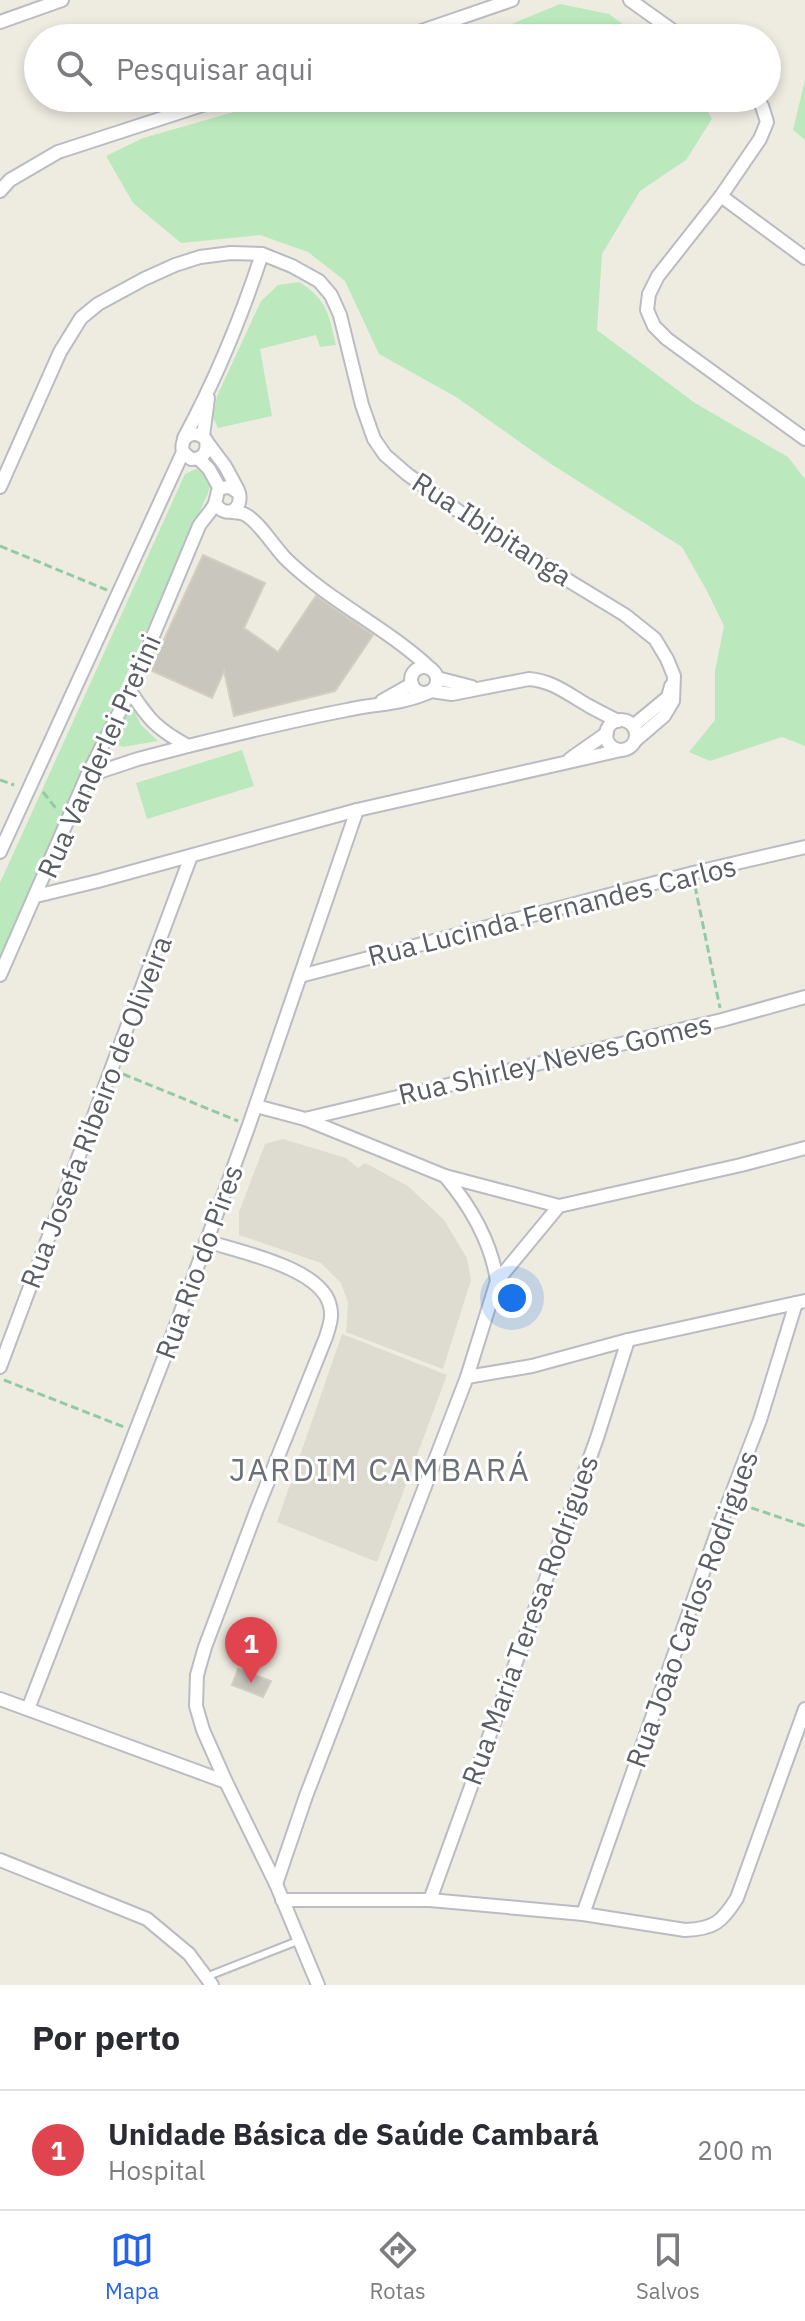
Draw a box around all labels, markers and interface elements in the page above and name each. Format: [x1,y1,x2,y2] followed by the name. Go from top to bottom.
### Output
[24,24,781,112] search box
[52,46,96,90] icon: search
[116,49,313,88] text: Pesquisar aqui
[405,463,579,594] street label: Rua Ibipitanga
[28,628,169,883] street label: Rua Vanderlei Pretini
[364,847,740,974] street label: Rua Lucinda Fernandes Carlos
[11,930,180,1293] street label: Rua Josefa Ribeiro de Oliveira
[394,1004,715,1113] street label: Rua Shirley Neves Gomes
[146,1160,251,1364] street label: Rua Rio do Pires
[492,1278,532,1318] your location
[617,1445,766,1773] street label: Rua João Carlos Rodrigues
[229,1448,531,1490] district label: JARDIM CAMBARÁ
[453,1450,607,1790] street label: Rua Maria Teresa Rodrigues
[225,1617,277,1683] pin: 1
[32,2015,180,2059] text: Por perto
[108,2114,599,2153] text: Unidade Básica de Saúde Cambará
[50,2133,66,2167] text: 1
[697,2133,773,2167] text: 200 m
[108,2153,205,2187] text: Hospital
[105,2228,159,2305] tab: Mapa
[369,2228,426,2305] tab: Rotas
[636,2228,700,2305] tab: Salvos

